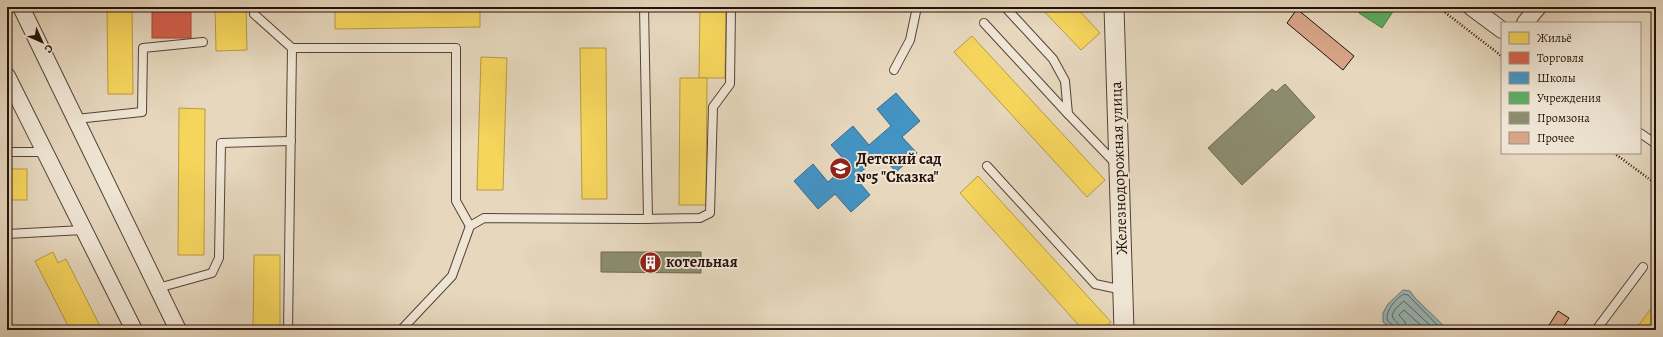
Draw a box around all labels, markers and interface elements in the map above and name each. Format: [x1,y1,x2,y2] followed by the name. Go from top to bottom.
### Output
[22,22,62,62] north arrow
[1501,22,1641,154] legend
[1537,30,1572,46] text: Жильё
[41,41,56,57] text: С
[1537,50,1584,66] text: Торговля
[1537,70,1576,86] text: Школы
[1105,80,1133,255] street label: Железнодорожная улица
[1537,90,1601,106] text: Учреждения
[1537,110,1590,126] text: Промзона
[1537,130,1575,146] text: Прочее
[856,148,942,188] place label: Детский сад №5 "Сказка"
[827,155,853,181] school or university icon: Детский сад №5 "Сказка"
[638,249,664,275] building icon: котельная
[666,251,738,273] place label: котельная

